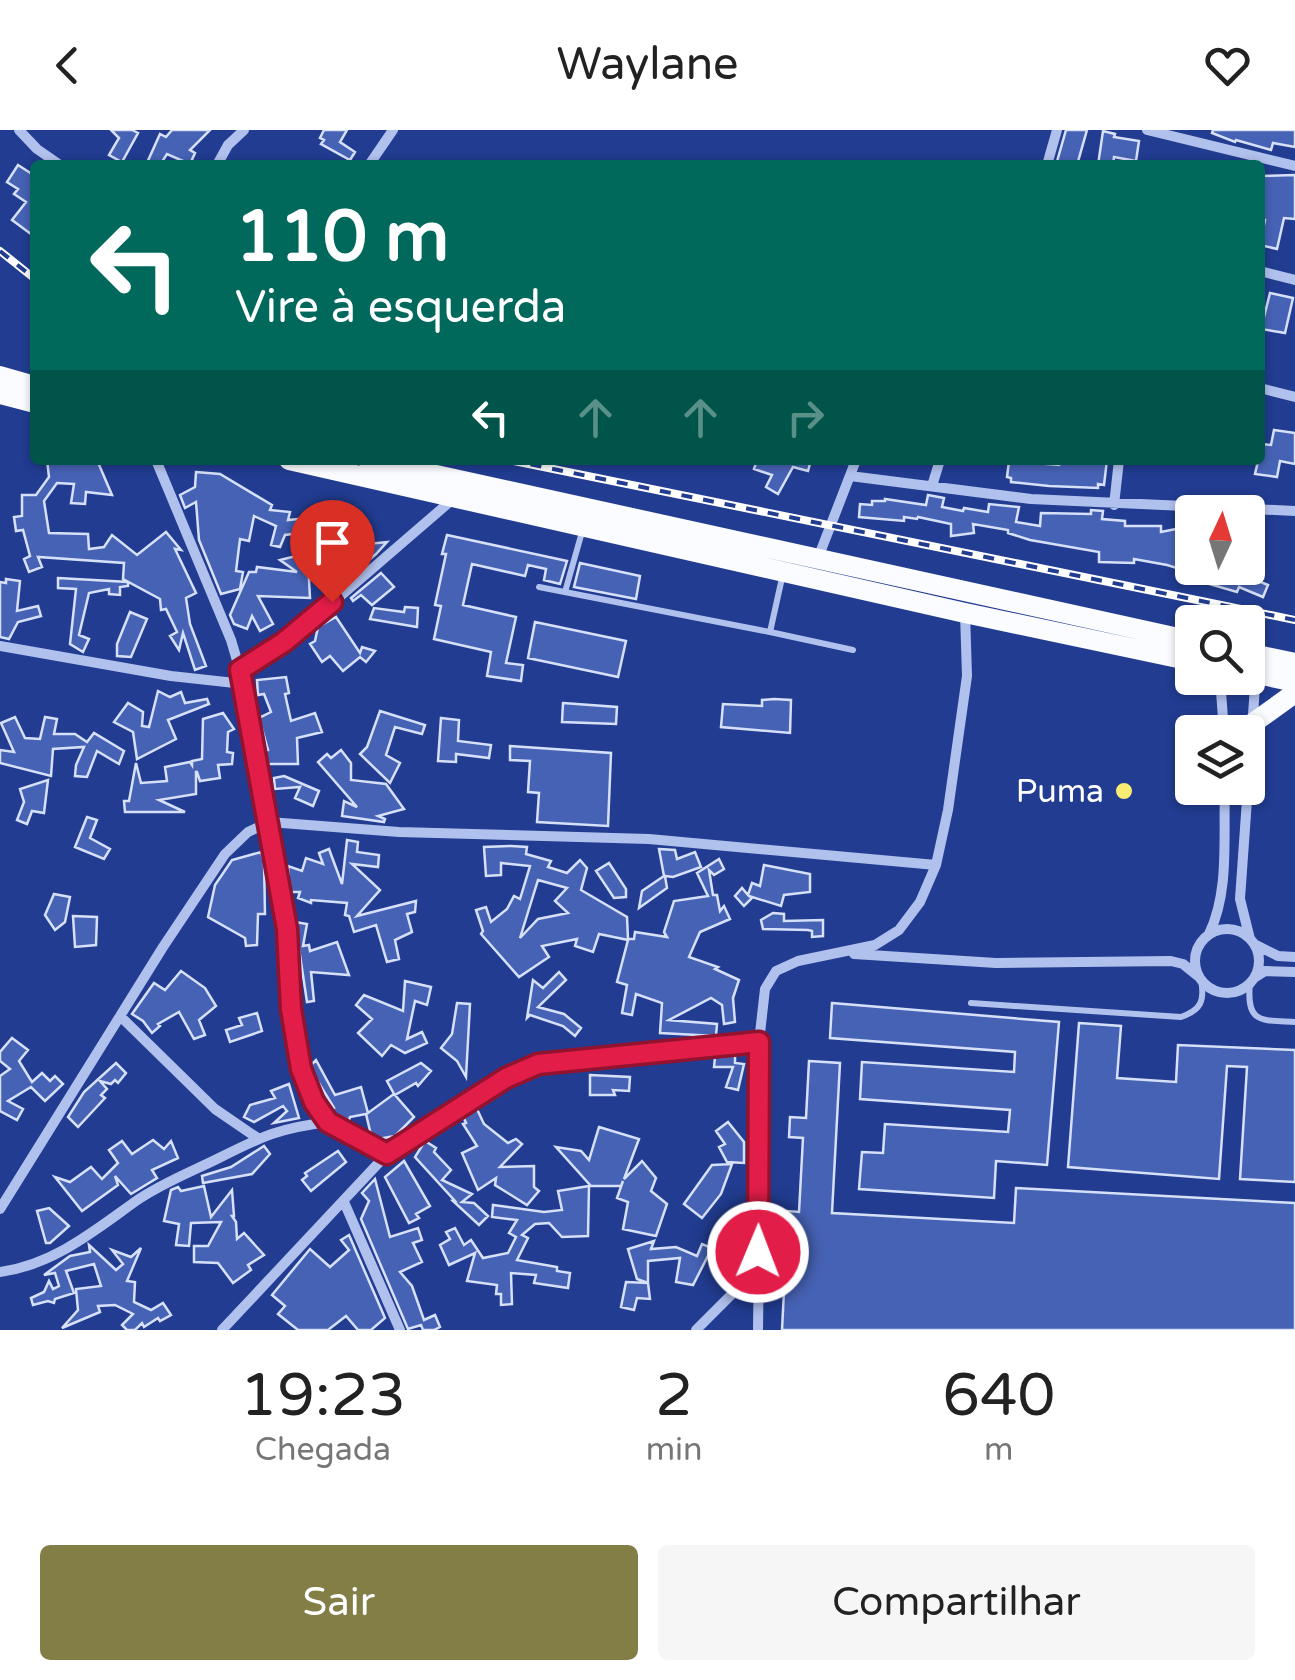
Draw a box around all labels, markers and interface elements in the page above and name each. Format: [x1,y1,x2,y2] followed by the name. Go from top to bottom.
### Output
[40,38,95,93] icon: back
[556,38,739,92] text: Waylane
[1200,38,1255,93] icon: heart
[235,196,449,280] text: 110 m
[70,200,200,330] icon: left
[235,281,566,335] text: Vire à esquerda
[463,390,518,445] icon: left
[568,390,623,445] icon: ahead
[673,390,728,445] icon: ahead
[778,390,833,445] icon: right
[1175,495,1265,585] north arrow
[1175,495,1265,805] map controls
[290,500,375,603] pin
[305,515,360,570] icon: arrive
[1175,605,1265,695] button: search
[1175,715,1265,805] button: layers
[1016,773,1104,811] place label: Puma
[1113,780,1135,802] marker: Puma
[706,1200,810,1304] position arrow
[240,1360,406,1432] text: 19:23
[655,1360,693,1432] text: 2
[942,1360,1055,1432] text: 640
[255,1431,391,1469] text: Chegada
[646,1431,703,1469] text: min
[984,1431,1013,1469] text: m
[40,1545,638,1660] button: Sair
[658,1545,1255,1660] button: Compartilhar

